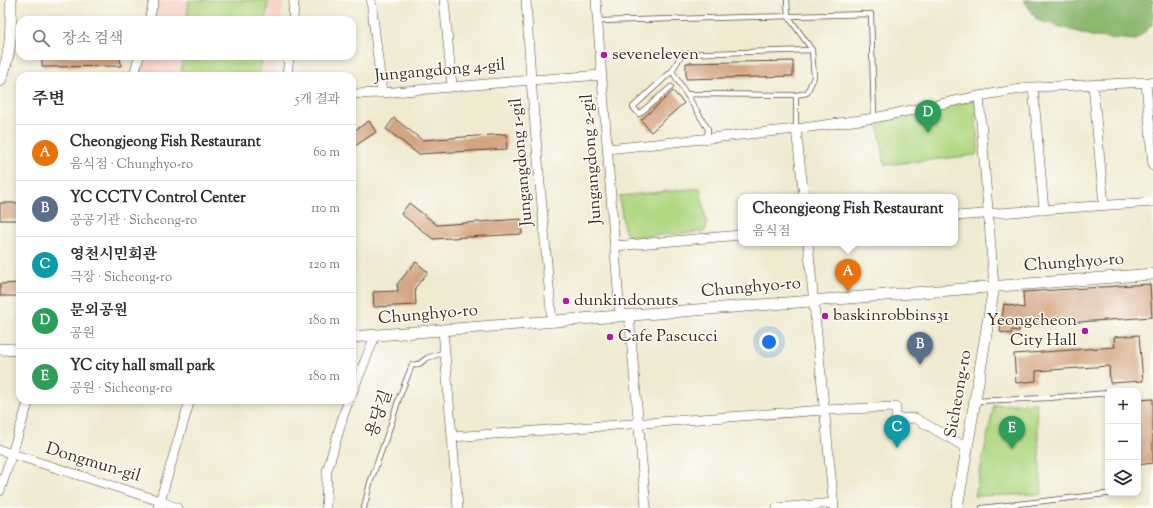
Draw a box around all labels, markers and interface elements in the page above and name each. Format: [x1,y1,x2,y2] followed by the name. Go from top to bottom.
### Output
[16,16,356,60] search box
[30,27,52,49] icon: search
[62,29,123,50] text: 장소 검색
[612,43,699,67] place label: seveneleven
[599,50,609,60] marker: seveneleven
[372,53,507,89] street label: Jungangdong 4-gil
[32,88,65,112] text: 주변
[295,91,340,109] text: 5개 결과
[575,93,609,226] street label: Jungangdong 2-gil
[504,97,540,228] street label: Jungangdong 1-gil
[915,100,941,133] pin: D
[70,132,261,153] text: Cheongjeong Fish Restaurant
[40,144,50,162] text: A
[313,144,340,162] text: 60 m
[70,156,193,174] text: 음식점 · Chunghyo-ro
[70,188,246,209] text: YC CCTV Control Center
[738,194,958,246] popup
[753,199,943,220] text: Cheongjeong Fish Restaurant
[41,200,49,218] text: B
[311,200,340,218] text: 110 m
[70,212,197,230] text: 공공기관 · Sicheong-ro
[753,223,790,241] text: 음식점
[70,245,157,266] text: 영천시민회관
[1023,248,1125,278] street label: Chunghyo-ro
[40,256,50,274] text: C
[309,256,340,274] text: 120 m
[835,259,861,292] pin: A
[70,269,172,287] text: 극장 · Sicheong-ro
[700,272,802,304] street label: Chunghyo-ro
[574,289,678,313] place label: dunkindonuts
[561,296,571,306] marker: dunkindonuts
[377,299,479,331] street label: Chunghyo-ro
[70,301,128,322] text: 문외공원
[833,304,949,328] place label: baskinrobbins31
[987,309,1077,353] place label: Yeongcheon City Hall
[820,311,830,321] marker: baskinrobbins31
[40,312,50,330] text: D
[309,312,340,330] text: 180 m
[70,325,95,343] text: 공원
[618,325,718,349] place label: Cafe Pascucci
[1080,326,1090,336] marker: Yeongcheon City Hall
[605,332,615,342] marker: Cafe Pascucci
[759,332,779,352] your location
[907,332,933,365] pin: B
[939,348,979,440] street label: Sicheong-ro
[70,356,215,377] text: YC city hall small park
[41,368,49,386] text: E
[309,368,340,386] text: 180 m
[70,380,172,398] text: 공원 · Sicheong-ro
[361,387,399,441] street label: 용당길
[1105,388,1141,496] map controls
[1105,388,1141,424] button: +
[884,415,910,448] pin: C
[999,416,1025,449] pin: E
[1105,424,1141,460] button: −
[43,437,144,489] street label: Dongmun-gil
[1105,460,1141,496] button: layers

